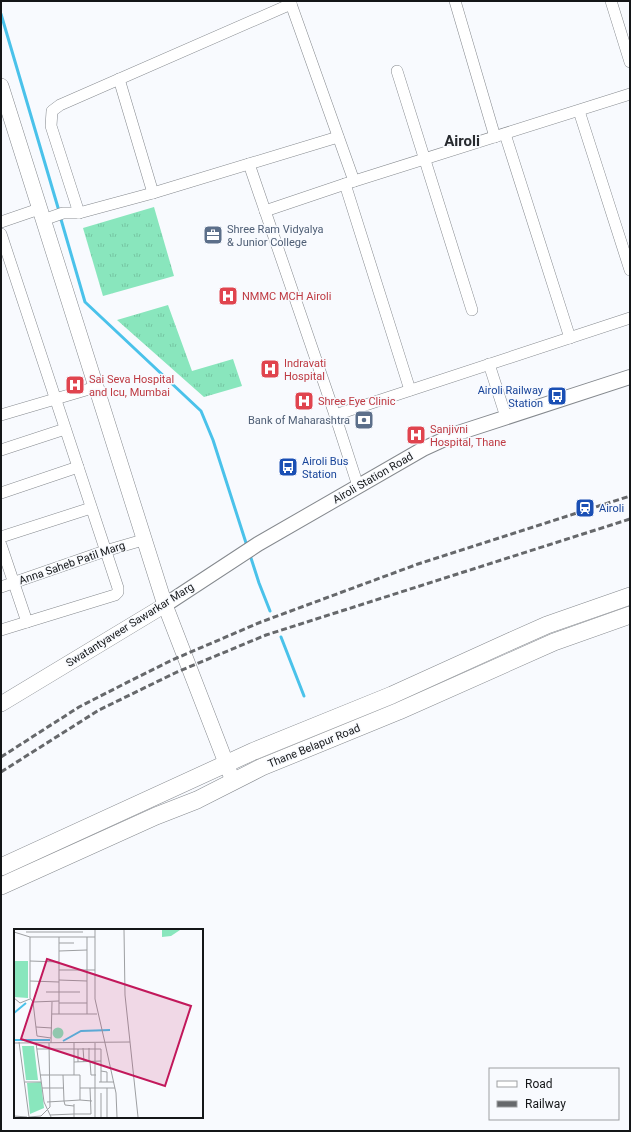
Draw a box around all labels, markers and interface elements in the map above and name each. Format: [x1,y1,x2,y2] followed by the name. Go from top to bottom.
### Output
[444,132,480,150] district label: Airoli
[227,223,324,249] place label: Shree Ram Vidyalya & Junior College
[202,224,224,246] office icon: Shree Ram Vidyalya & Junior College
[217,285,239,307] hospital icon: NMMC MCH Airoli
[242,290,331,303] place label: NMMC MCH Airoli
[284,357,326,383] place label: Indravati Hospital
[259,358,281,380] hospital icon: Indravati Hospital
[89,373,174,399] place label: Sai Seva Hospital and Icu, Mumbai
[64,374,86,396] hospital icon: Sai Seva Hospital and Icu, Mumbai
[478,384,544,410] place label: Airoli Railway Station
[546,385,568,407] bus stop icon: Airoli Railway Station
[293,390,315,412] hospital icon: Shree Eye Clinic
[318,395,396,408] place label: Shree Eye Clinic
[353,409,375,431] bank icon: Bank of Maharashtra
[248,414,350,427] place label: Bank of Maharashtra
[430,423,506,449] place label: Sanjivni Hospital, Thane
[405,424,427,446] hospital icon: Sanjivni Hospital, Thane
[331,450,415,506] street label: Airoli Station Road
[302,455,349,481] place label: Airoli Bus Station
[277,456,299,478] bus stop icon: Airoli Bus Station
[574,497,596,519] station icon: Airoli
[599,502,624,515] place label: Airoli
[17,539,127,587] street label: Anna Saheb Patil Marg
[64,580,196,670] street label: Swatantyaveer Sawarkar Marg
[266,722,362,770] street label: Thane Belapur Road
[14,929,203,1118] inset map
[489,1068,619,1120] legend
[525,1077,553,1091] text: Road
[525,1097,566,1111] text: Railway

